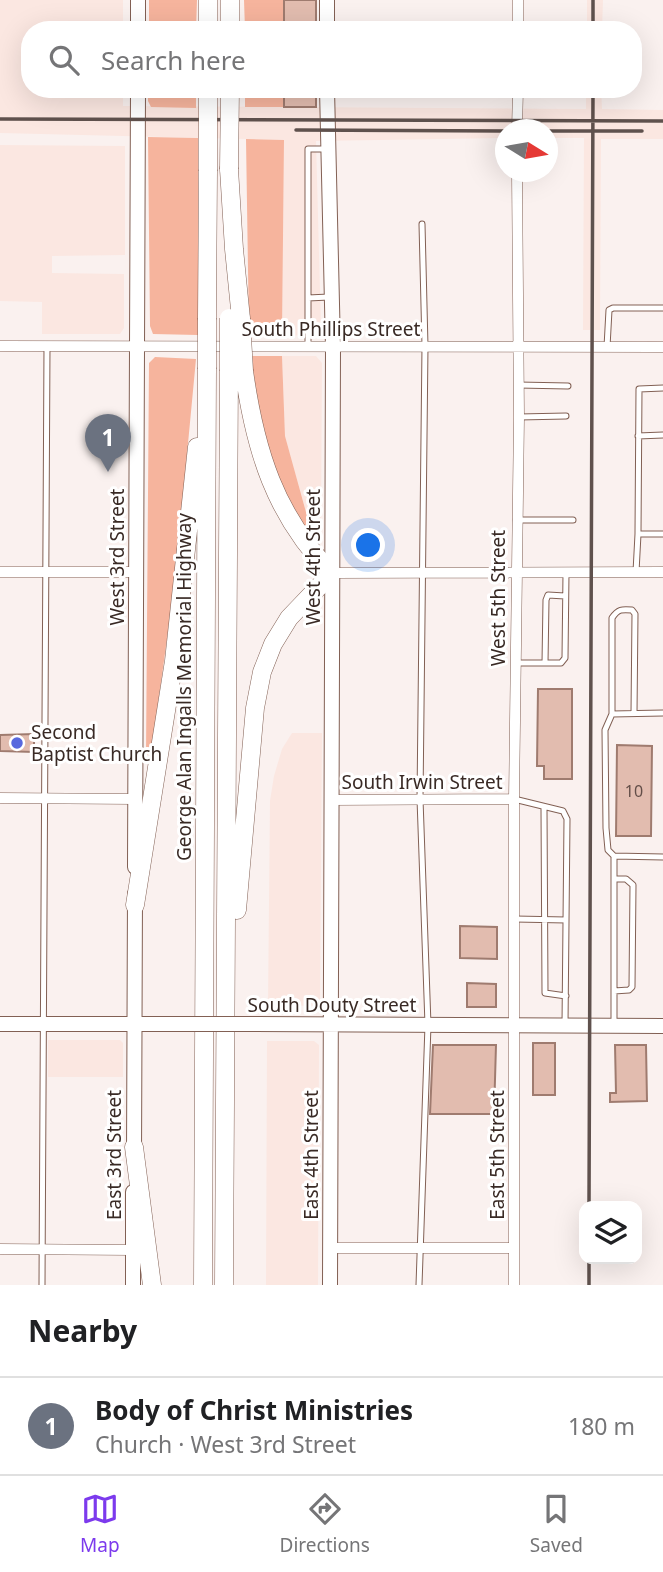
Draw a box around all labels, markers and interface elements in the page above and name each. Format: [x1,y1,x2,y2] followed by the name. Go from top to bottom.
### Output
[21,21,642,98] search box
[45,41,83,79] icon: search
[101,42,246,78] text: Search here
[495,119,558,182] north arrow
[242,316,421,342] street label: South Phillips Street
[85,414,131,472] pin: 1
[104,488,130,625] street label: West 3rd Street
[300,489,326,625] street label: West 4th Street
[171,513,197,861] street label: George Alan Ingalls Memorial Highway
[351,528,385,562] your location
[485,530,511,666] street label: West 5th Street
[31,719,162,767] place label: Second Baptist Church
[9,735,25,751] marker: Second Baptist Church
[341,769,503,795] street label: South Irwin Street
[625,780,643,802] house number: 10
[248,992,417,1018] street label: South Douty Street
[101,1090,127,1220] street label: East 3rd Street
[298,1090,324,1220] street label: East 4th Street
[484,1090,510,1220] street label: East 5th Street
[579,1201,642,1264] map controls
[579,1201,642,1264] button: layers
[28,1310,137,1351] text: Nearby
[95,1392,413,1428] text: Body of Christ Ministries
[44,1410,58,1442] text: 1
[568,1410,635,1442] text: 180 m
[95,1428,356,1460] text: Church · West 3rd Street
[80,1490,120,1558] tab: Map
[280,1490,370,1558] tab: Directions
[530,1490,583,1558] tab: Saved

